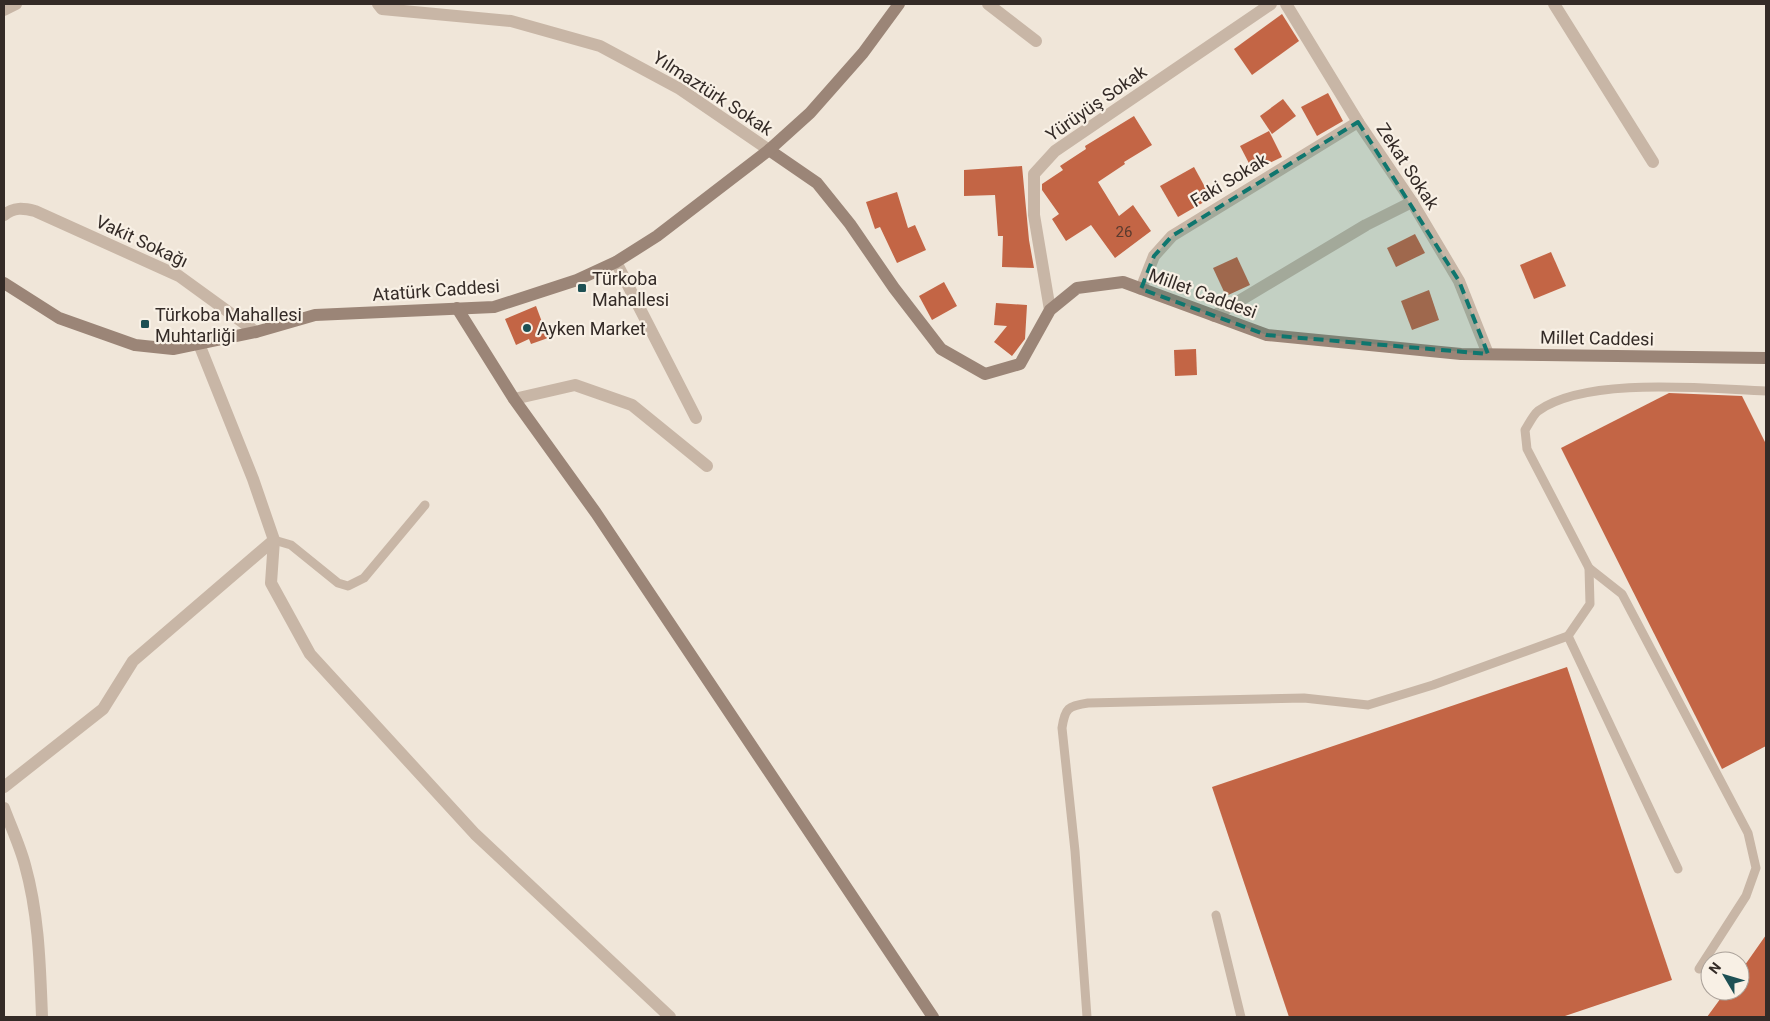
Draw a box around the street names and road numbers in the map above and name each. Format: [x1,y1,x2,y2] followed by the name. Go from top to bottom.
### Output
[649,46,778,140] street label: Yılmaztürk Sokak
[1042,60,1151,145] street label: Yürüyüş Sokak
[1372,119,1444,214] street label: Zekat Sokak
[1187,148,1272,211] street label: Faki Sokak
[93,211,191,271] street label: Vakit Sokağı
[1146,264,1260,322] street label: Millet Caddesi
[372,275,500,305] street label: Atatürk Caddesi
[1540,327,1654,349] street label: Millet Caddesi

